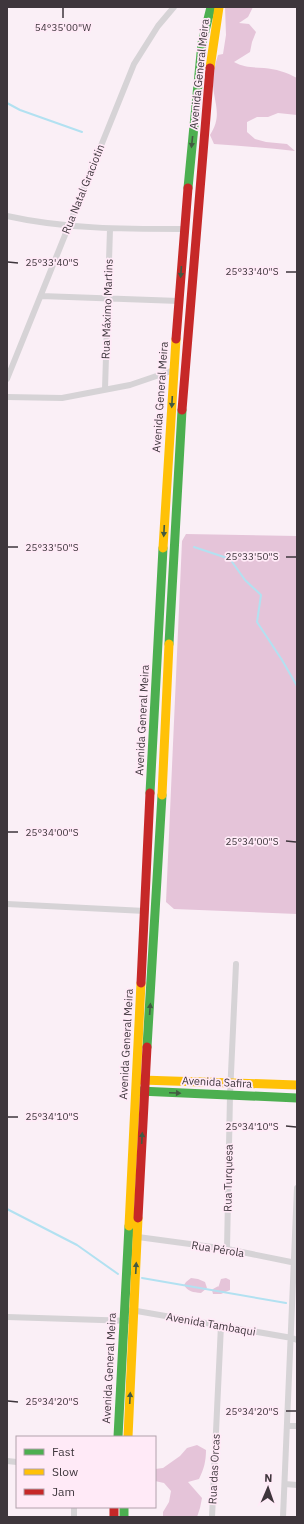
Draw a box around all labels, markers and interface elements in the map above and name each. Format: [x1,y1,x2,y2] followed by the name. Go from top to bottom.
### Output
[186,18,212,130] street label: Avenida General Meira
[35,21,91,34] text: 54°35'00"W
[189,136,196,148] one-way arrow
[59,142,107,236] street label: Rua Natal Graciotin
[25,256,79,269] text: 25°33'40"S
[98,259,116,359] street label: Rua Máximo Martins
[225,265,279,278] text: 25°33'40"S
[177,266,184,278] one-way arrow
[149,341,171,453] street label: Avenida General Meira
[168,396,175,408] one-way arrow
[161,525,168,537] one-way arrow
[25,541,79,554] text: 25°33'50"S
[225,550,279,563] text: 25°33'50"S
[132,664,152,776] street label: Avenida General Meira
[25,826,79,839] text: 25°34'00"S
[225,835,279,848] text: 25°34'00"S
[116,988,136,1100] street label: Avenida General Meira
[147,1003,154,1015] one-way arrow
[181,1073,253,1091] street label: Avenida Safira
[169,1089,181,1096] one-way arrow
[25,1110,79,1123] text: 25°34'10"S
[225,1120,279,1133] text: 25°34'10"S
[139,1132,146,1144] one-way arrow
[220,1144,236,1212] street label: Rua Turquesa
[191,1238,246,1260] street label: Rua Pérola
[133,1261,139,1274] one-way arrow
[165,1309,257,1339] street label: Avenida Tambaqui
[99,1312,119,1424] street label: Avenida General Meira
[126,1392,133,1404] one-way arrow
[25,1395,79,1408] text: 25°34'20"S
[225,1405,279,1418] text: 25°34'20"S
[205,1433,223,1505] street label: Rua das Orcas
[16,1436,156,1508] legend
[52,1444,75,1459] text: Fast
[52,1464,78,1479] text: Slow
[248,1468,288,1508] north arrow
[264,1471,273,1485] text: N
[52,1484,75,1499] text: Jam

